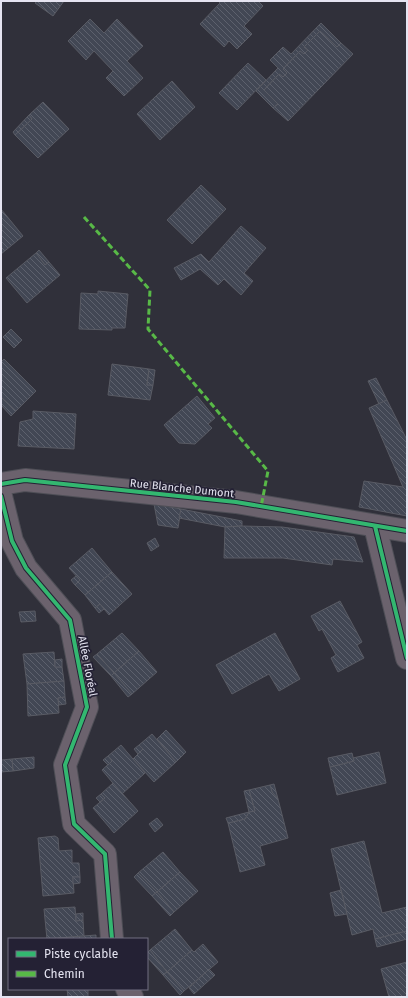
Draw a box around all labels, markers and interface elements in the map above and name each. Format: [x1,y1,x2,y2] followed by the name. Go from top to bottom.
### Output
[129,477,235,500] street label: Rue Blanche Dumont
[75,635,100,697] street label: Allée Floréal
[8,938,148,990] legend
[44,947,118,961] text: Piste cyclable
[44,967,85,981] text: Chemin

